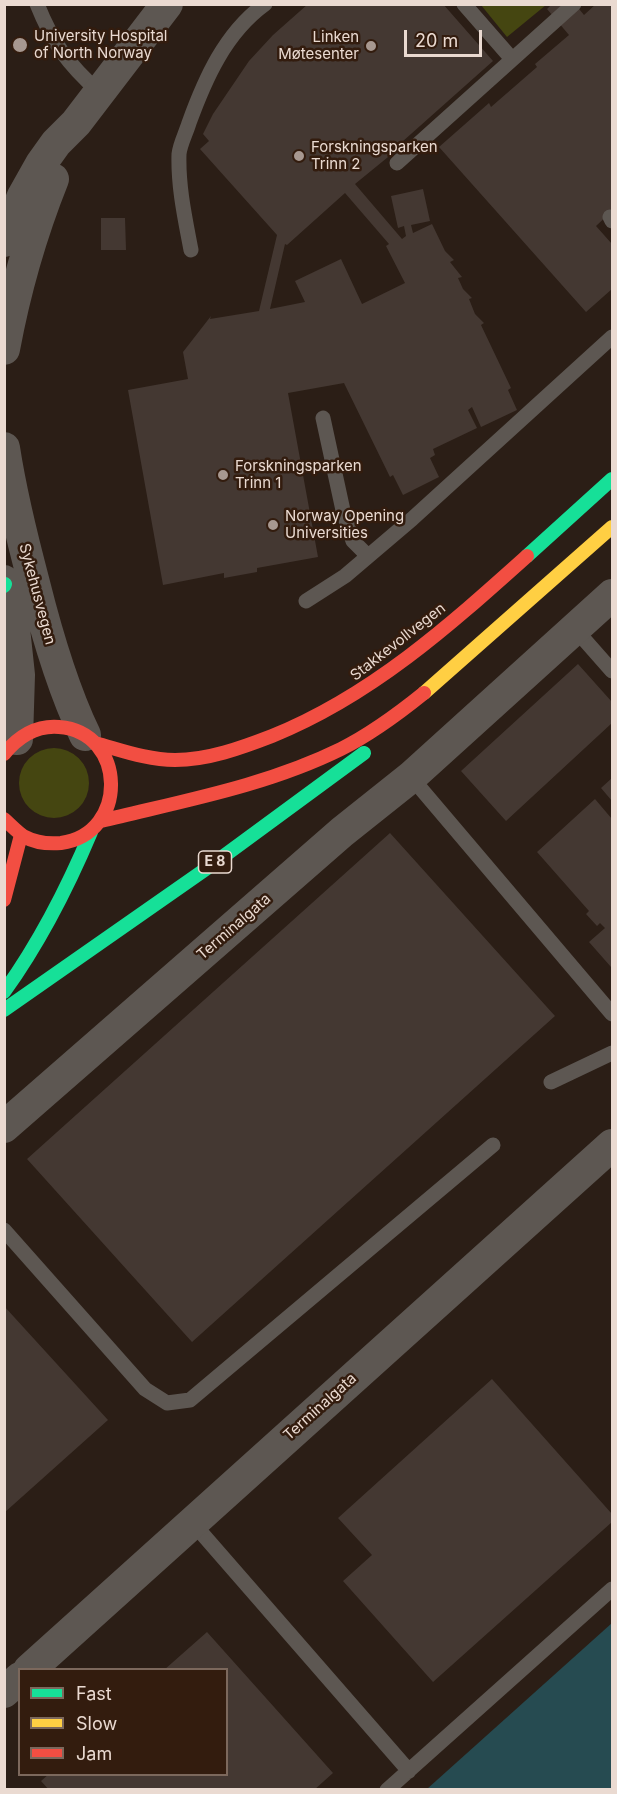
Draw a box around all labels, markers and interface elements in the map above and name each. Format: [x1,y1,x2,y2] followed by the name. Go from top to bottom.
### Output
[407,18,485,56] scale bar
[34,27,167,62] place label: University Hospital of North Norway
[278,28,359,63] place label: Linken Møtesenter
[415,30,458,51] text: 20 m
[11,36,29,54] marker: University Hospital of North Norway
[364,39,378,53] marker: Linken Møtesenter
[311,138,438,173] place label: Forskningsparken Trinn 2
[292,149,306,163] marker: Forskningsparken Trinn 2
[235,457,362,492] place label: Forskningsparken Trinn 1
[216,468,230,482] marker: Forskningsparken Trinn 1
[285,507,404,542] place label: Norway Opening Universities
[266,518,280,532] marker: Norway Opening Universities
[15,541,59,647] street label: Sykehusvegen
[347,599,449,685] street label: Stakkevollvegen
[198,851,232,873] road number: E 8
[193,890,275,964] street label: Terminalgata
[280,1370,360,1444] street label: Terminalgata
[18,1668,228,1776] legend
[76,1683,112,1704] text: Fast
[76,1713,117,1734] text: Slow
[76,1743,112,1764] text: Jam

